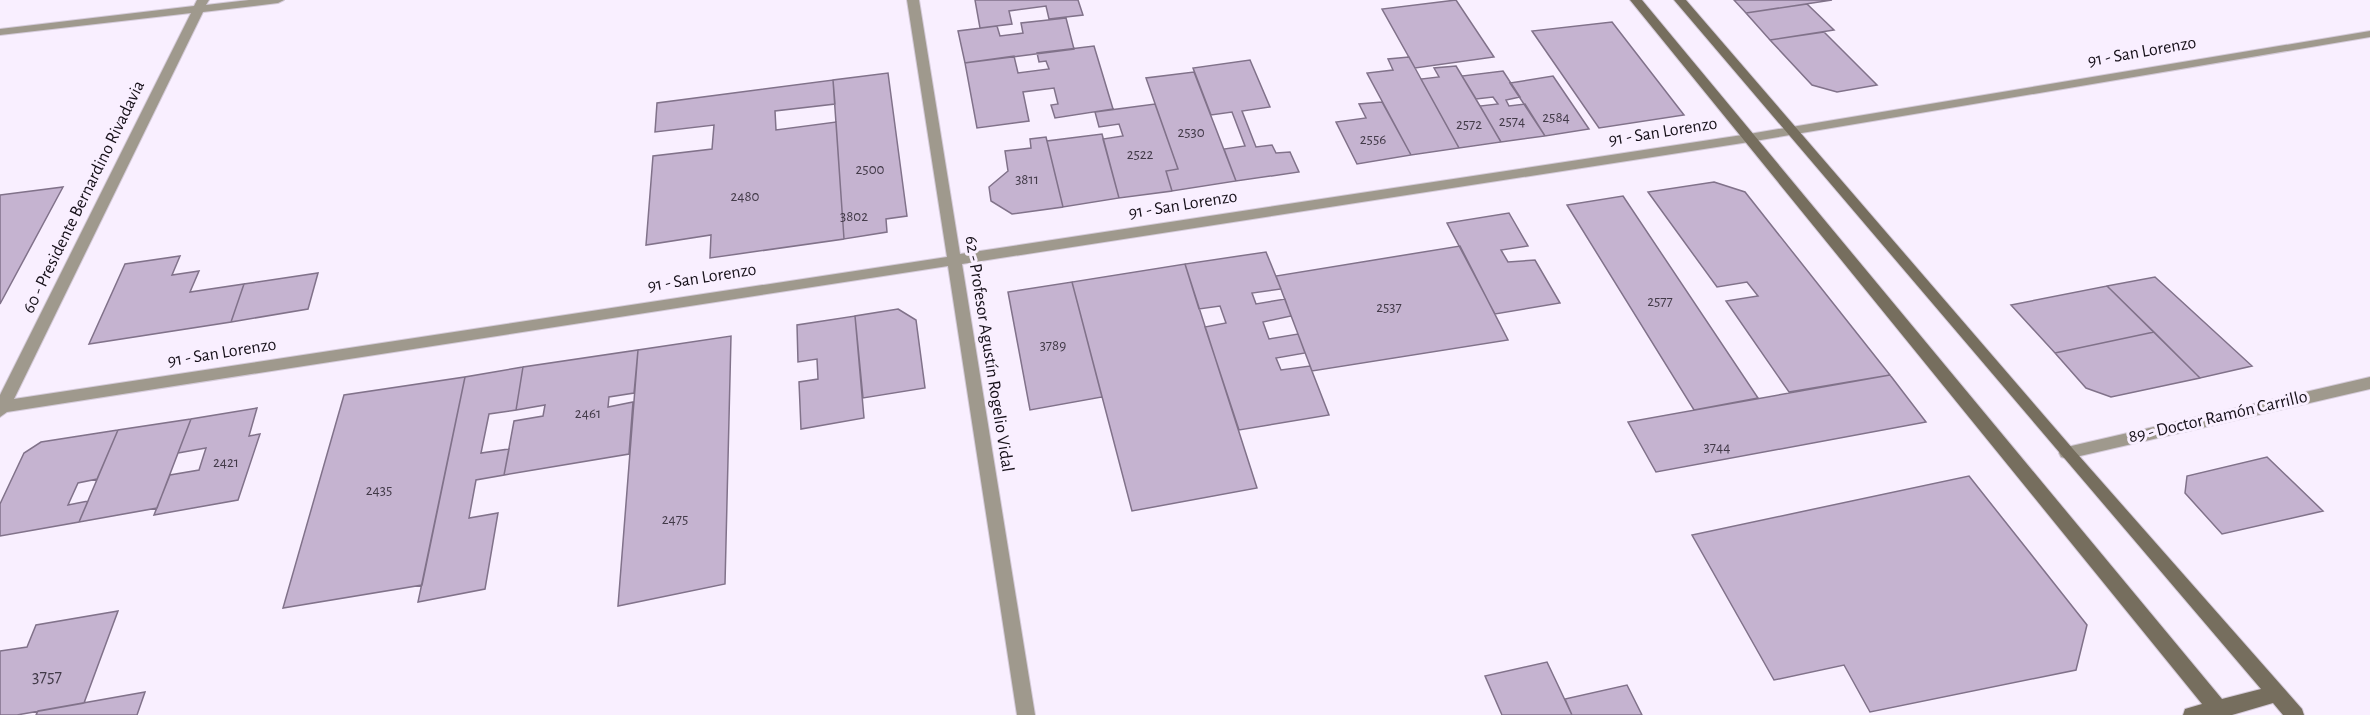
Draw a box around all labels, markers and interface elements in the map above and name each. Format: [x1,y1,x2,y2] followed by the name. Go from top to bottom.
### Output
[2086,34,2198,70] street label: 91 - San Lorenzo
[20,78,148,316] street label: 60 - Presidente Bernardino Rivadavia
[1542,110,1570,125] house number: 2584
[1499,114,1525,129] house number: 2574
[1607,114,1719,149] street label: 91 - San Lorenzo
[1456,117,1482,132] house number: 2572
[1177,125,1205,140] house number: 2530
[1360,132,1386,147] house number: 2556
[1127,147,1154,162] house number: 2522
[856,162,885,177] house number: 2500
[1015,172,1039,187] house number: 3811
[1127,187,1239,222] street label: 91 - San Lorenzo
[730,189,760,204] house number: 2480
[840,209,868,224] house number: 3802
[961,235,1017,473] street label: 62 - Profesor Agustín Rogelio Vidal
[646,260,758,295] street label: 91 - San Lorenzo
[1647,294,1673,309] house number: 2577
[1376,300,1402,315] house number: 2537
[166,335,278,370] street label: 91 - San Lorenzo
[1040,338,1066,353] house number: 3789
[2127,388,2309,446] street label: 89 - Doctor Ramón Carrillo
[575,406,601,421] house number: 2461
[1704,440,1730,455] house number: 3744
[213,455,239,470] house number: 2421
[366,483,392,498] house number: 2435
[662,512,688,527] house number: 2475
[32,668,62,686] house number: 3757

